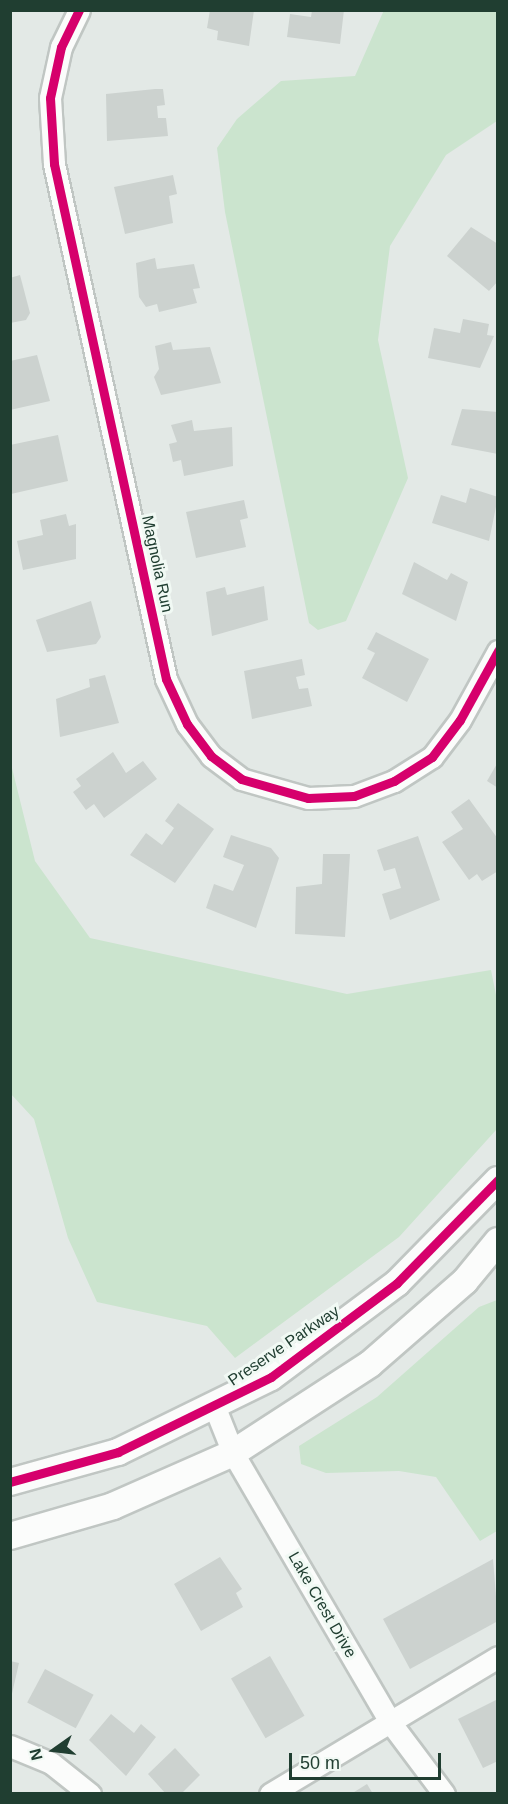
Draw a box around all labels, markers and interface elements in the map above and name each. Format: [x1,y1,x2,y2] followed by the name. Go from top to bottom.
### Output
[137,514,177,614] street label: Magnolia Run
[225,1302,343,1390] street label: Preserve Parkway
[284,1549,360,1661] street label: Lake Crest Drive
[24,1720,84,1780] north arrow
[292,1741,444,1779] scale bar
[26,1747,46,1762] text: N
[300,1753,340,1773] text: 50 m

